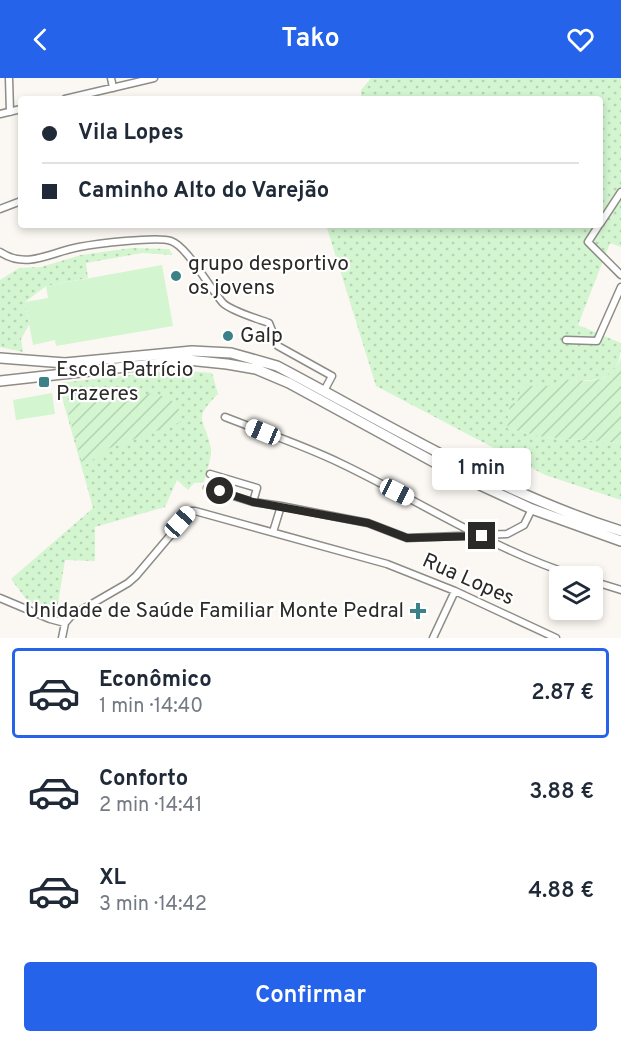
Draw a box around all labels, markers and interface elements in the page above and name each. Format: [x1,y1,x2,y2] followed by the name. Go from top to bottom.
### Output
[281,22,340,56] text: Tako
[24,23,57,56] icon: back
[564,23,597,56] icon: heart
[78,120,184,147] text: Vila Lopes
[78,178,329,205] text: Caminho Alto do Varejão
[188,251,349,302] place label: grupo desportivo os jovens
[169,269,183,283] marker: grupo desportivo os jovens
[240,323,283,350] place label: Galp
[221,329,235,343] marker: Galp
[56,357,193,408] place label: Escola Patrício Prazeres
[37,375,51,389] marker: Escola Patrício Prazeres
[243,417,283,447] car
[432,449,532,491] callout: 1 min
[458,456,505,482] text: 1 min
[377,476,417,508] car
[206,477,233,504] route start
[161,503,199,541] car
[468,522,495,549] route end
[418,548,518,612] street label: Rua Lopes
[549,566,603,620] map controls
[549,566,603,620] button: layers
[25,598,404,625] place label: Unidade de Saúde Familiar Monte Pedral
[409,602,427,620] marker: Unidade de Saúde Familiar Monte Pedral
[27,666,81,720] icon: car
[99,667,212,694] text: Econômico
[531,680,594,707] text: 2.87 €
[99,694,203,720] text: 1 min · 14:40
[27,765,81,819] icon: car
[99,766,188,793] text: Conforto
[529,779,594,806] text: 3.88 €
[99,793,202,819] text: 2 min · 14:41
[27,864,81,918] icon: car
[99,865,126,892] text: XL
[528,878,594,905] text: 4.88 €
[99,892,207,918] text: 3 min · 14:42
[24,962,597,1031] button: Confirmar

